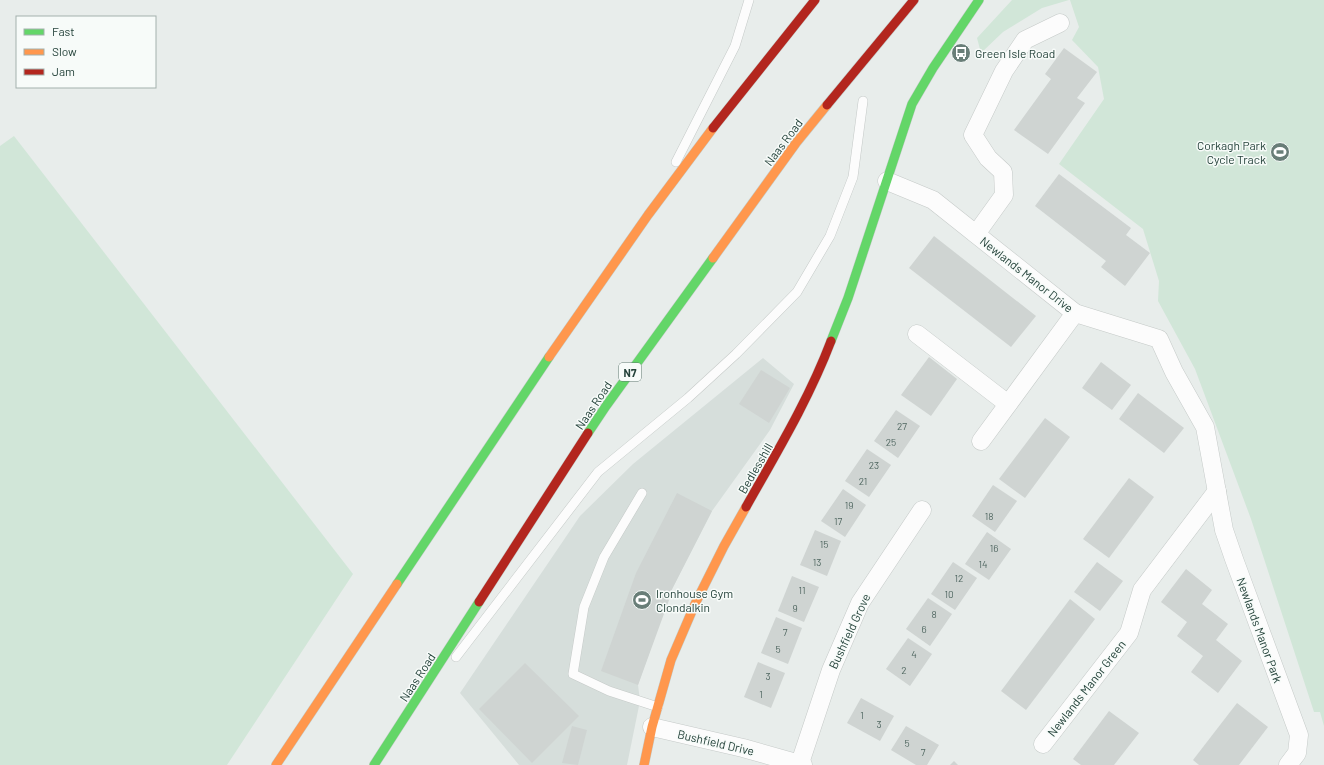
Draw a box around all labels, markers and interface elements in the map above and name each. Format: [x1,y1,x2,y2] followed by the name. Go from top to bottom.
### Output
[16,16,156,88] legend
[52,24,75,38] text: Fast
[950,42,972,64] bus stop icon: Green Isle Road
[52,44,77,58] text: Slow
[975,46,1055,60] place label: Green Isle Road
[52,64,75,78] text: Jam
[761,116,805,168] street label: Naas Road
[1197,138,1266,166] place label: Corkagh Park Cycle Track
[1269,141,1291,163] sports icon: Corkagh Park Cycle Track
[978,233,1076,315] street label: Newlands Manor Drive
[619,363,641,381] road number: N7
[572,378,614,432] street label: Naas Road
[897,420,907,432] house number: 27
[886,436,896,448] house number: 25
[735,440,775,496] street label: Bedlesshill
[869,459,879,471] house number: 23
[859,475,867,487] house number: 21
[845,499,853,511] house number: 19
[985,510,993,522] house number: 18
[834,515,842,527] house number: 17
[820,538,828,550] house number: 15
[990,542,998,554] house number: 16
[813,556,821,568] house number: 13
[978,558,988,570] house number: 14
[955,572,963,584] house number: 12
[1234,575,1286,685] street label: Newlands Manor Park
[798,584,806,596] house number: 11
[656,586,733,614] place label: Ironhouse Gym Clondalkin
[944,588,954,600] house number: 10
[631,589,653,611] sports icon: Ironhouse Gym Clondalkin
[825,591,873,671] street label: Bushfield Grove
[792,602,798,614] house number: 9
[931,608,937,620] house number: 8
[921,623,927,635] house number: 6
[783,626,788,638] house number: 7
[1044,637,1128,739] street label: Newlands Manor Green
[775,643,781,655] house number: 5
[911,648,917,660] house number: 4
[396,650,438,704] street label: Naas Road
[901,664,907,676] house number: 2
[765,670,771,682] house number: 3
[759,688,763,700] house number: 1
[860,709,864,721] house number: 1
[876,718,882,730] house number: 3
[676,726,756,758] street label: Bushfield Drive
[904,737,910,749] house number: 5
[921,746,926,758] house number: 7

